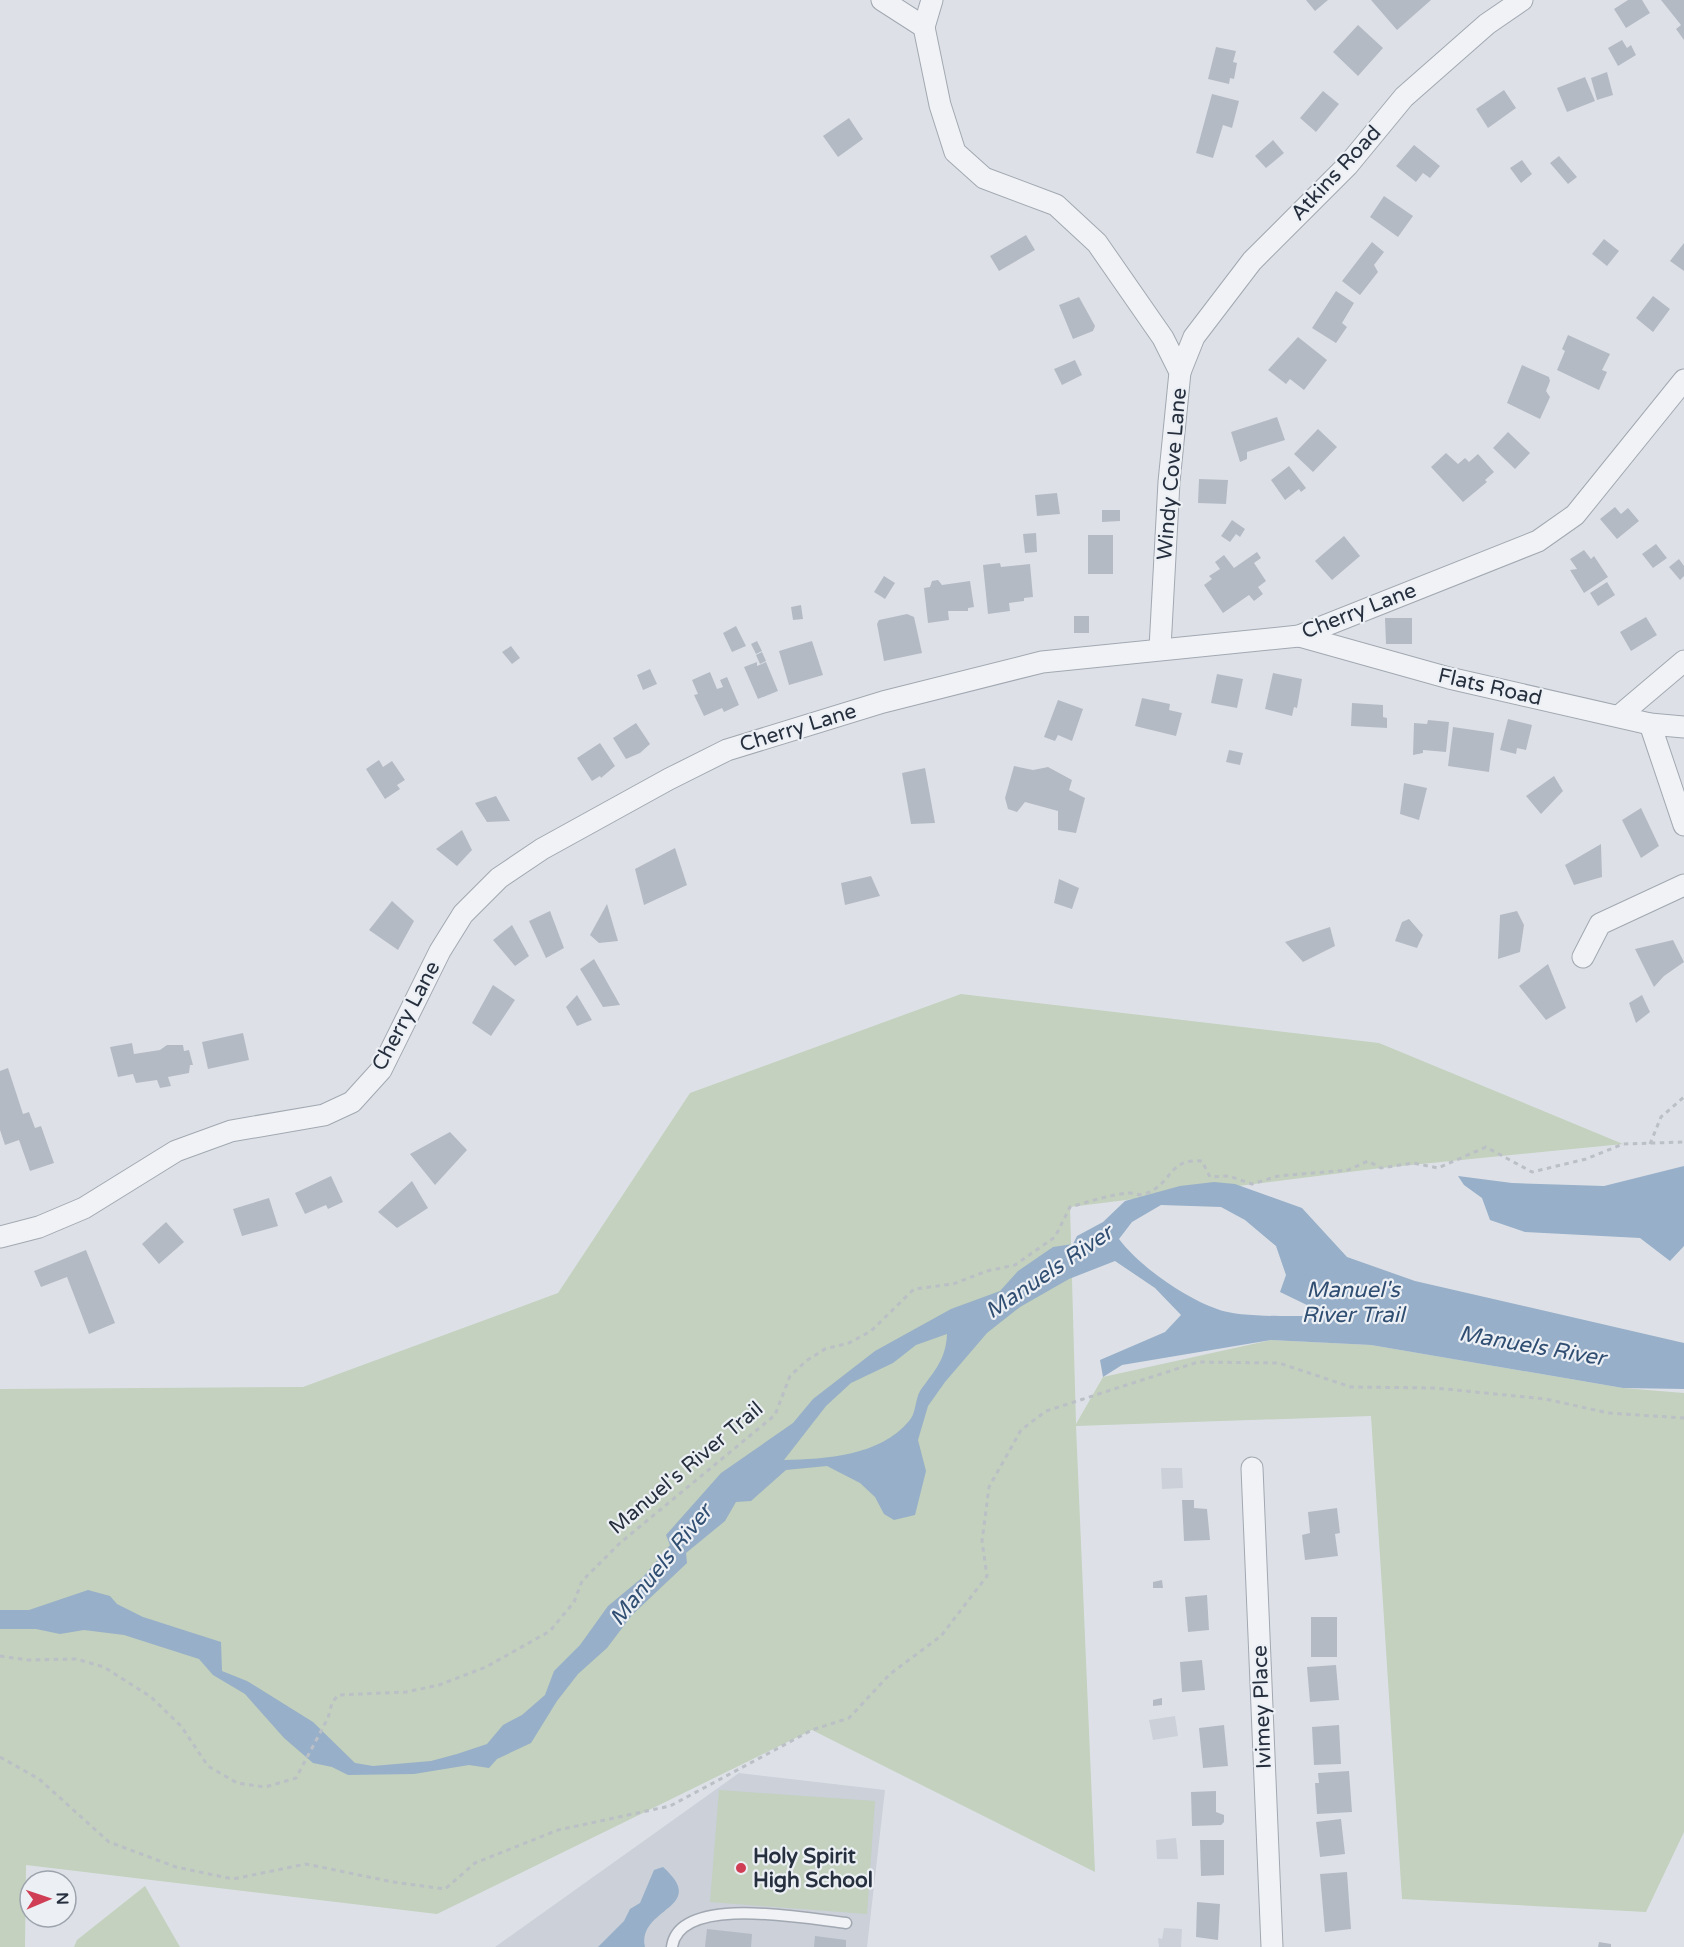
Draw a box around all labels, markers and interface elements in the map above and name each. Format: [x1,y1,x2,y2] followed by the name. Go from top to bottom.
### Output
[1286,120,1386,226] street label: Atkins Road
[1152,387,1192,561] street label: Windy Cove Lane
[1298,578,1420,644] street label: Cherry Lane
[1436,663,1544,711] street label: Flats Road
[737,698,859,758] street label: Cherry Lane
[367,957,445,1075] street label: Cherry Lane
[980,1218,1120,1324] water label: Manuels River
[1301,1277,1407,1328] water label: Manuel's River Trail
[1457,1320,1610,1372] water label: Manuels River
[604,1396,768,1540] street label: Manuel's River Trail
[604,1497,719,1631] water label: Manuels River
[1247,1645,1277,1769] street label: Ivimey Place
[753,1844,873,1893] place label: Holy Spirit High School
[734,1861,748,1875] marker: Holy Spirit High School
[18,1869,78,1929] north arrow
[52,1892,72,1905] text: N

